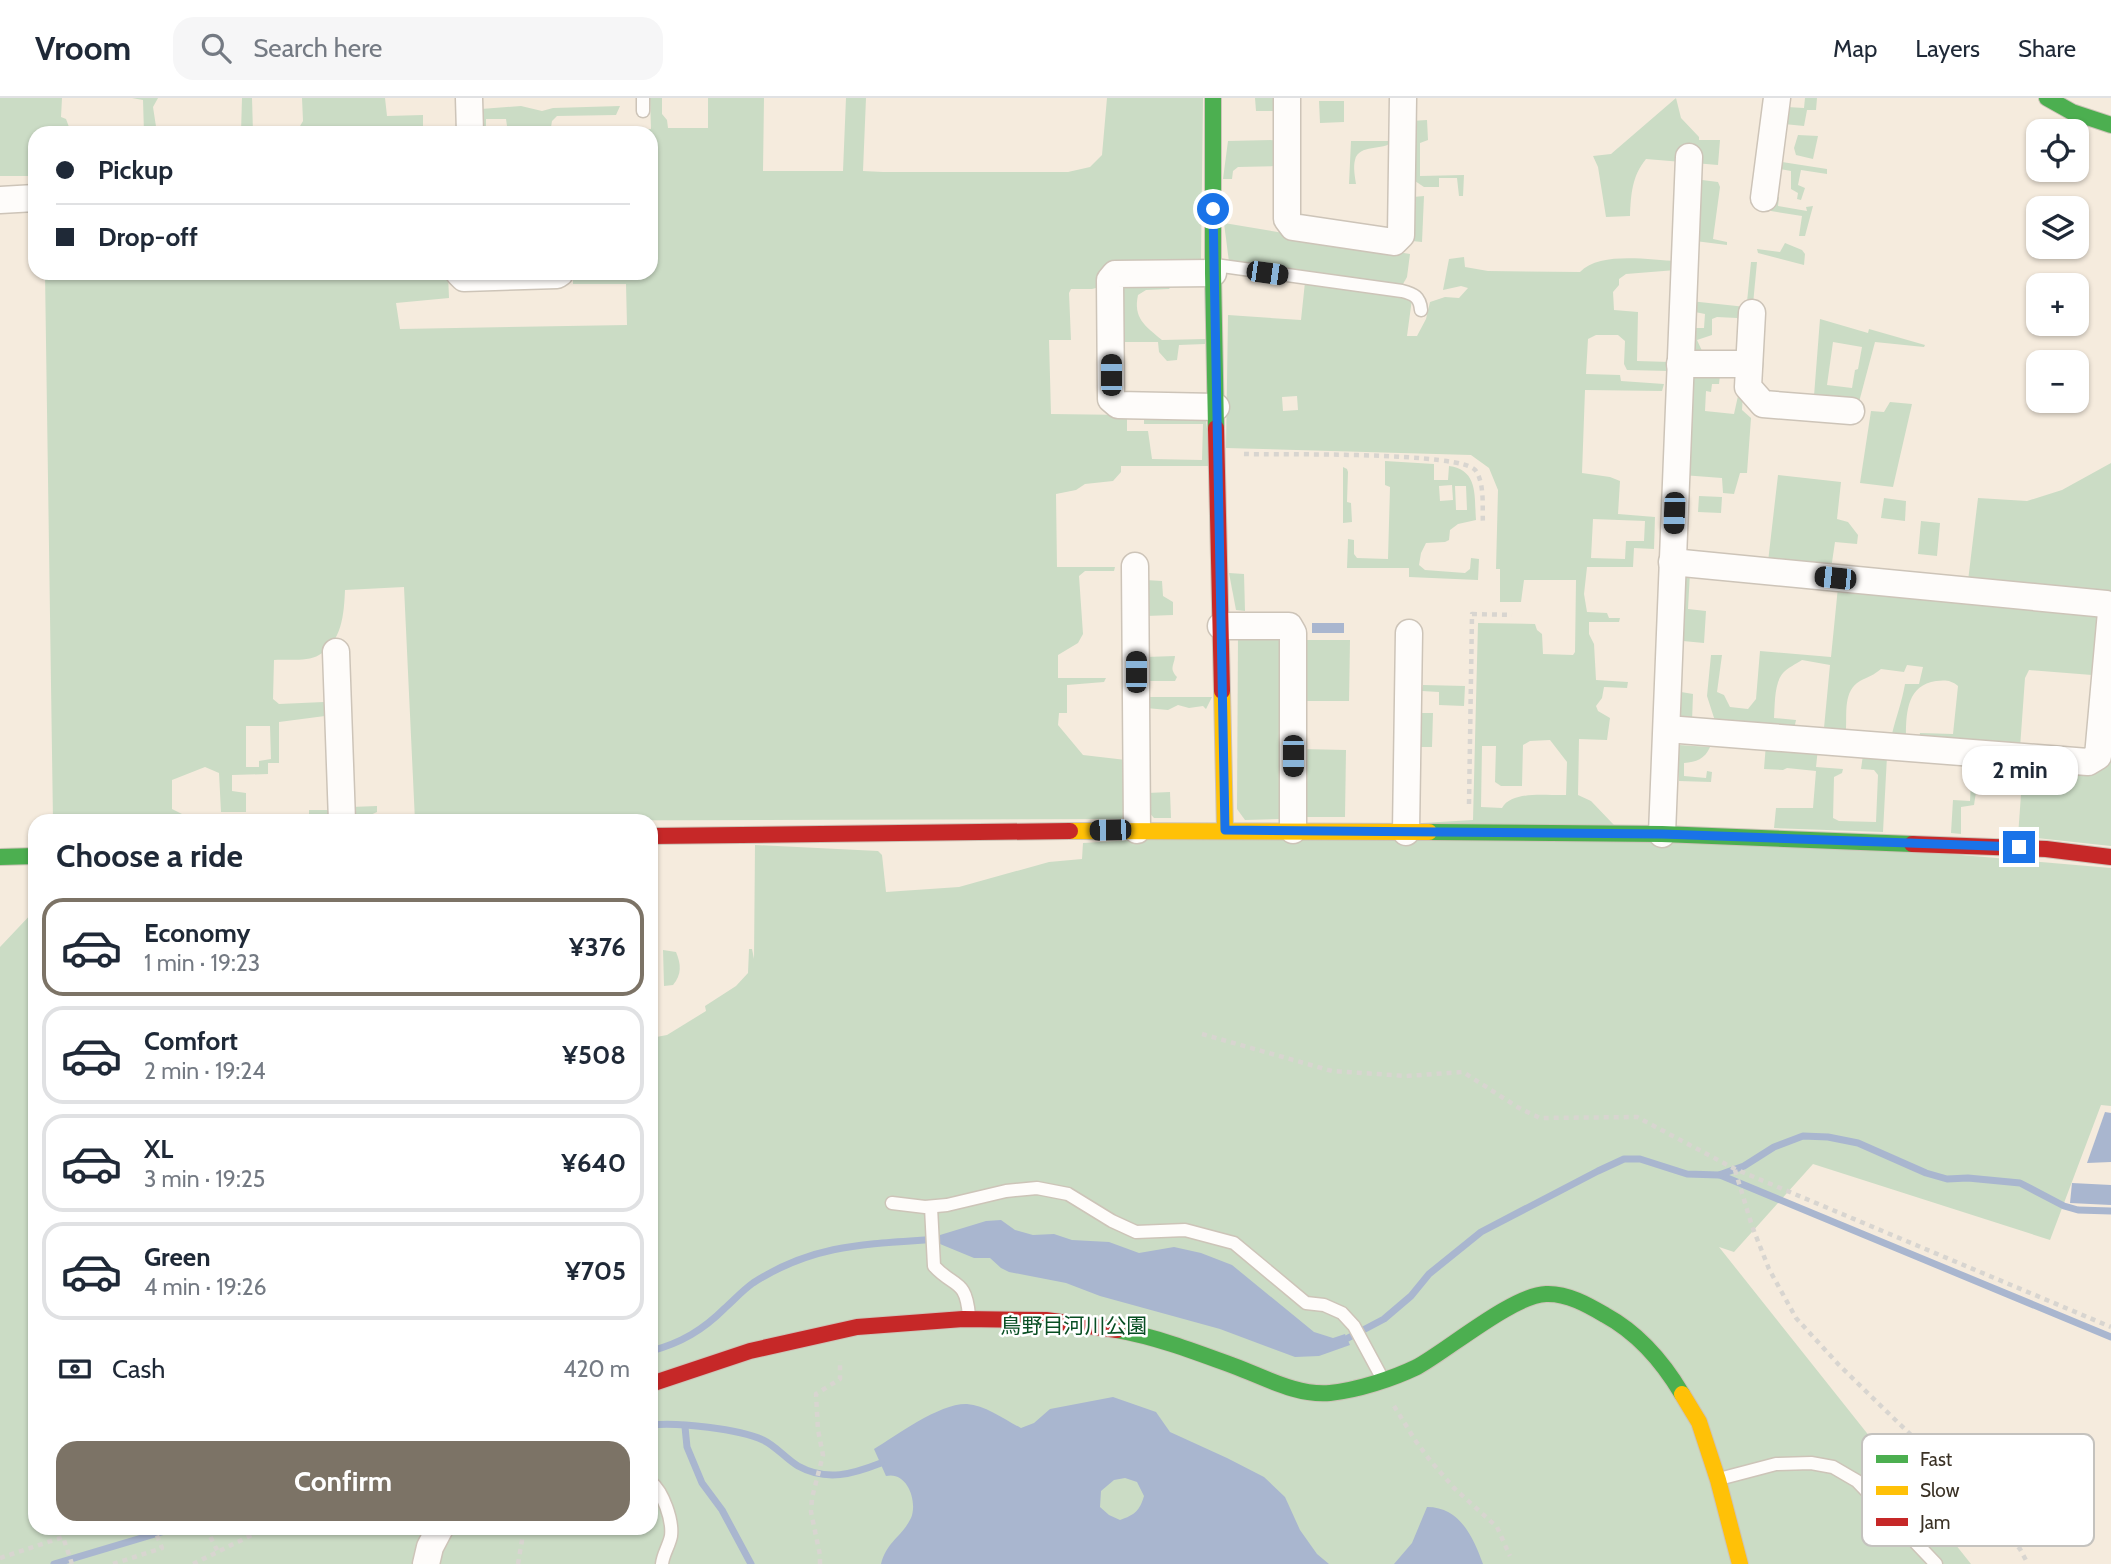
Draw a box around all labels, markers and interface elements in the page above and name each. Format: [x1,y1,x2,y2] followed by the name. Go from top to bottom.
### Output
[173,17,663,80] search box
[35,28,131,68] text: Vroom
[197,29,235,67] icon: search
[253,32,382,64] text: Search here
[1833,34,1877,63] text: Map
[1915,34,1980,63] text: Layers
[2018,34,2076,63] text: Share
[2026,119,2089,413] map controls
[2026,119,2089,182] button: locate
[98,154,173,186] text: Pickup
[1197,193,1229,225] route start
[2026,196,2089,259] button: layers
[98,221,198,253] text: Drop-off
[1245,260,1290,286] car
[2026,273,2089,336] button: +
[2026,350,2089,413] button: −
[1101,354,1122,396] car
[1663,492,1686,534] car
[1814,565,1857,591] car
[1126,651,1147,693] car
[1283,735,1304,777] car
[1961,746,2077,794] callout: 2 min
[1992,756,2048,784] text: 2 min
[1089,819,1132,841] car
[2003,831,2035,863] route end
[56,836,243,875] text: Choose a ride
[60,916,123,979] icon: car
[144,917,250,949] text: Economy
[569,931,626,963] text: ¥376
[144,949,260,977] text: 1 min · 19:23
[60,1024,123,1087] icon: car
[144,1025,238,1057] text: Comfort
[562,1039,626,1071] text: ¥508
[144,1057,266,1085] text: 2 min · 19:24
[60,1132,123,1195] icon: car
[144,1133,173,1165] text: XL
[561,1147,626,1179] text: ¥640
[144,1165,265,1193] text: 3 min · 19:25
[60,1240,123,1303] icon: car
[144,1241,211,1273] text: Green
[565,1255,626,1287] text: ¥705
[144,1273,267,1301] text: 4 min · 19:26
[1001,1313,1148,1338] park label: 鳥野目河川公園
[56,1350,94,1388] icon: cash
[112,1353,165,1385] text: Cash
[563,1355,630,1383] text: 420 m
[1862,1434,2094,1546] legend
[56,1441,630,1521] button: Confirm
[1920,1448,1953,1471] text: Fast
[1920,1479,1960,1502] text: Slow
[1919,1511,1950,1534] text: Jam

